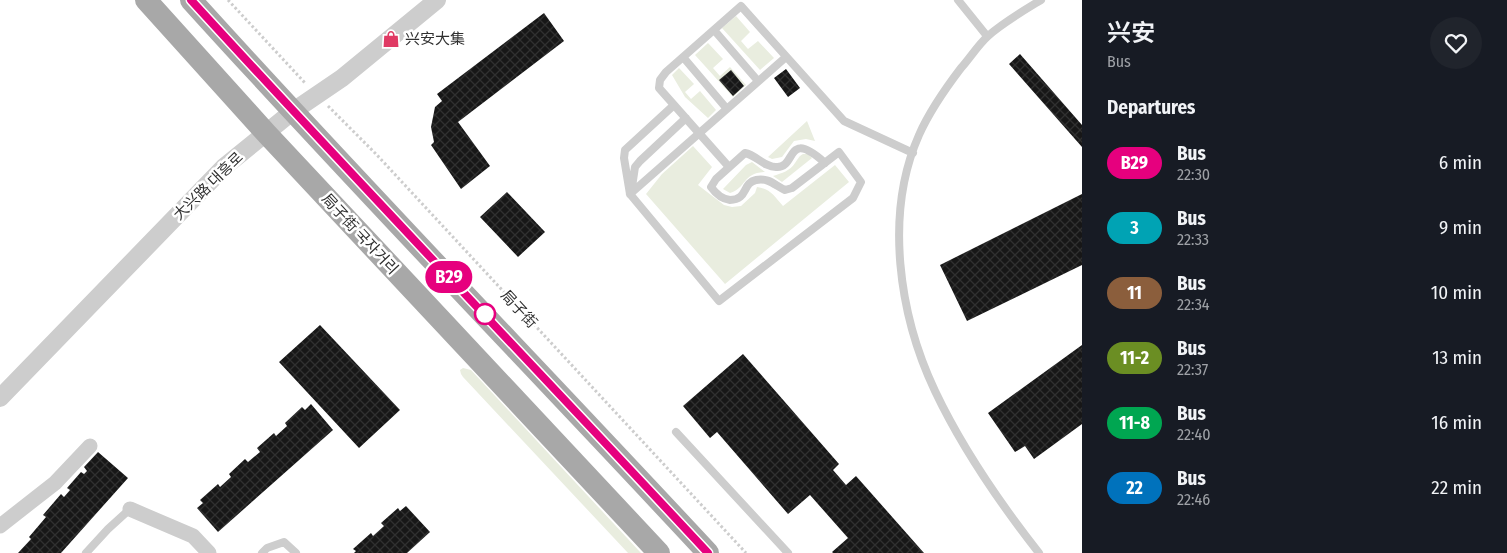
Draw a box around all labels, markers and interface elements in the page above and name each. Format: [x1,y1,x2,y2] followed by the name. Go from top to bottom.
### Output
[1430,17,1482,69] button: heart
[1107,19,1155,47] text: 兴安
[381,29,401,49] shop icon: 兴安大集
[405,30,465,48] place label: 兴安大集
[1107,52,1131,71] text: Bus
[1107,96,1195,119] text: Departures
[1177,142,1206,165] text: Bus
[169,148,247,224] street label: 大兴路 대흥로
[1439,151,1482,174] text: 6 min
[1121,152,1148,174] text: B29
[1177,165,1210,184] text: 22:30
[318,190,402,278] street label: 局子街 국자거리
[1177,207,1206,230] text: Bus
[1439,216,1482,239] text: 9 min
[1130,217,1139,239] text: 3
[1177,230,1209,249] text: 22:33
[420,261,478,293] line badge: B29
[435,266,463,288] text: B29
[1177,272,1206,295] text: Bus
[1431,281,1482,304] text: 10 min
[1127,282,1142,304] text: 11
[497,286,541,332] street label: 局子街
[1177,295,1210,314] text: 22:34
[474,303,496,325] unlabelled marker
[1177,337,1206,360] text: Bus
[1432,346,1482,369] text: 13 min
[1120,347,1149,369] text: 11-2
[1177,360,1208,379] text: 22:37
[1177,402,1206,425] text: Bus
[1431,411,1482,434] text: 16 min
[1119,412,1150,434] text: 11-8
[1177,425,1211,444] text: 22:40
[1177,467,1206,490] text: Bus
[1431,476,1482,499] text: 22 min
[1126,477,1143,499] text: 22
[1177,490,1210,509] text: 22:46

